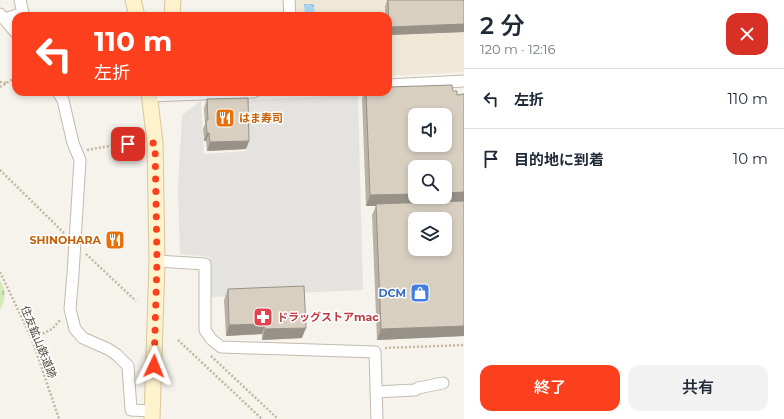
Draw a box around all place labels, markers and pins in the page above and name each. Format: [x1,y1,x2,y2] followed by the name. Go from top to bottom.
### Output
[214,107,236,129] restaurant icon: はま寿司
[239,111,283,125] place label: はま寿司
[111,127,145,161] pin
[104,229,126,251] restaurant icon: SHINOHARA
[29,233,102,247] place label: SHINOHARA
[409,282,431,304] shop icon: DCM
[378,286,406,300] place label: DCM
[252,306,274,328] pharmacy icon: ドラッグストアmac
[277,310,379,324] place label: ドラッグストアmac

